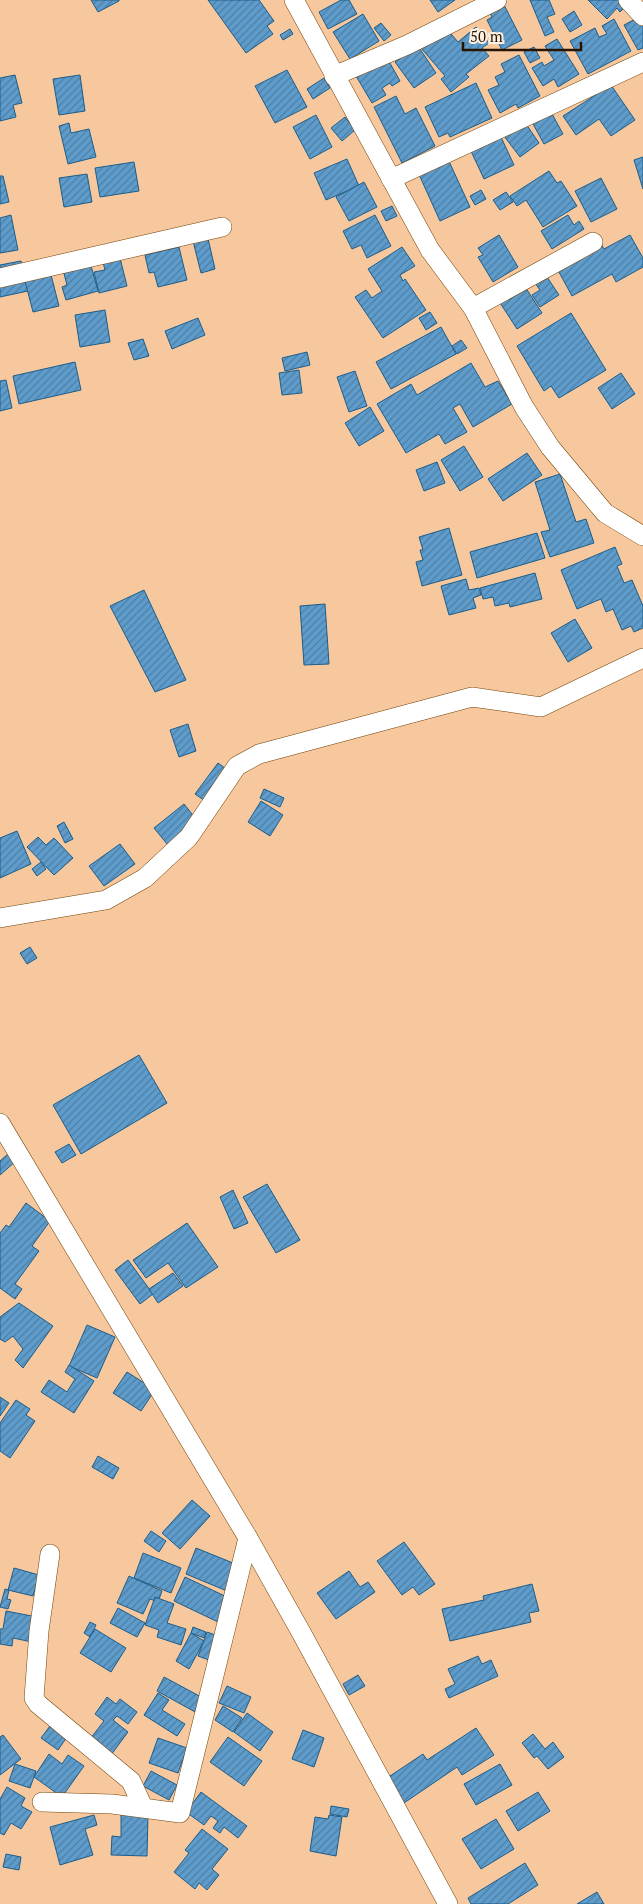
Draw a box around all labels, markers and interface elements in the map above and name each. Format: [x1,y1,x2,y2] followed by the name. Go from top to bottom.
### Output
[463,20,580,52] scale bar
[470,26,503,46] text: 50 m

